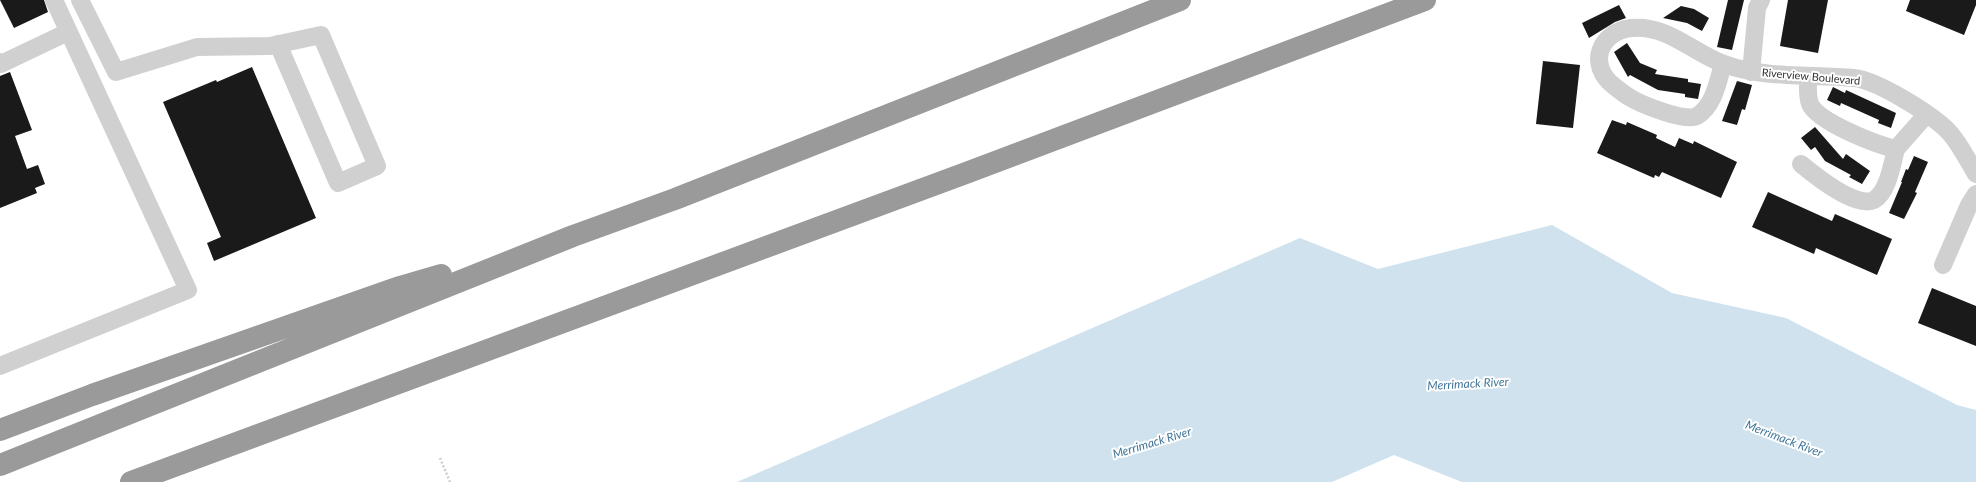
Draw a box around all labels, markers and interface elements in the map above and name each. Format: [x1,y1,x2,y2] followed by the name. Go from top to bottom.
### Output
[1761,66,1861,88] street label: Riverview Boulevard
[1427,375,1509,393] water label: Merrimack River
[1743,418,1825,460] water label: Merrimack River
[1111,424,1193,462] water label: Merrimack River

